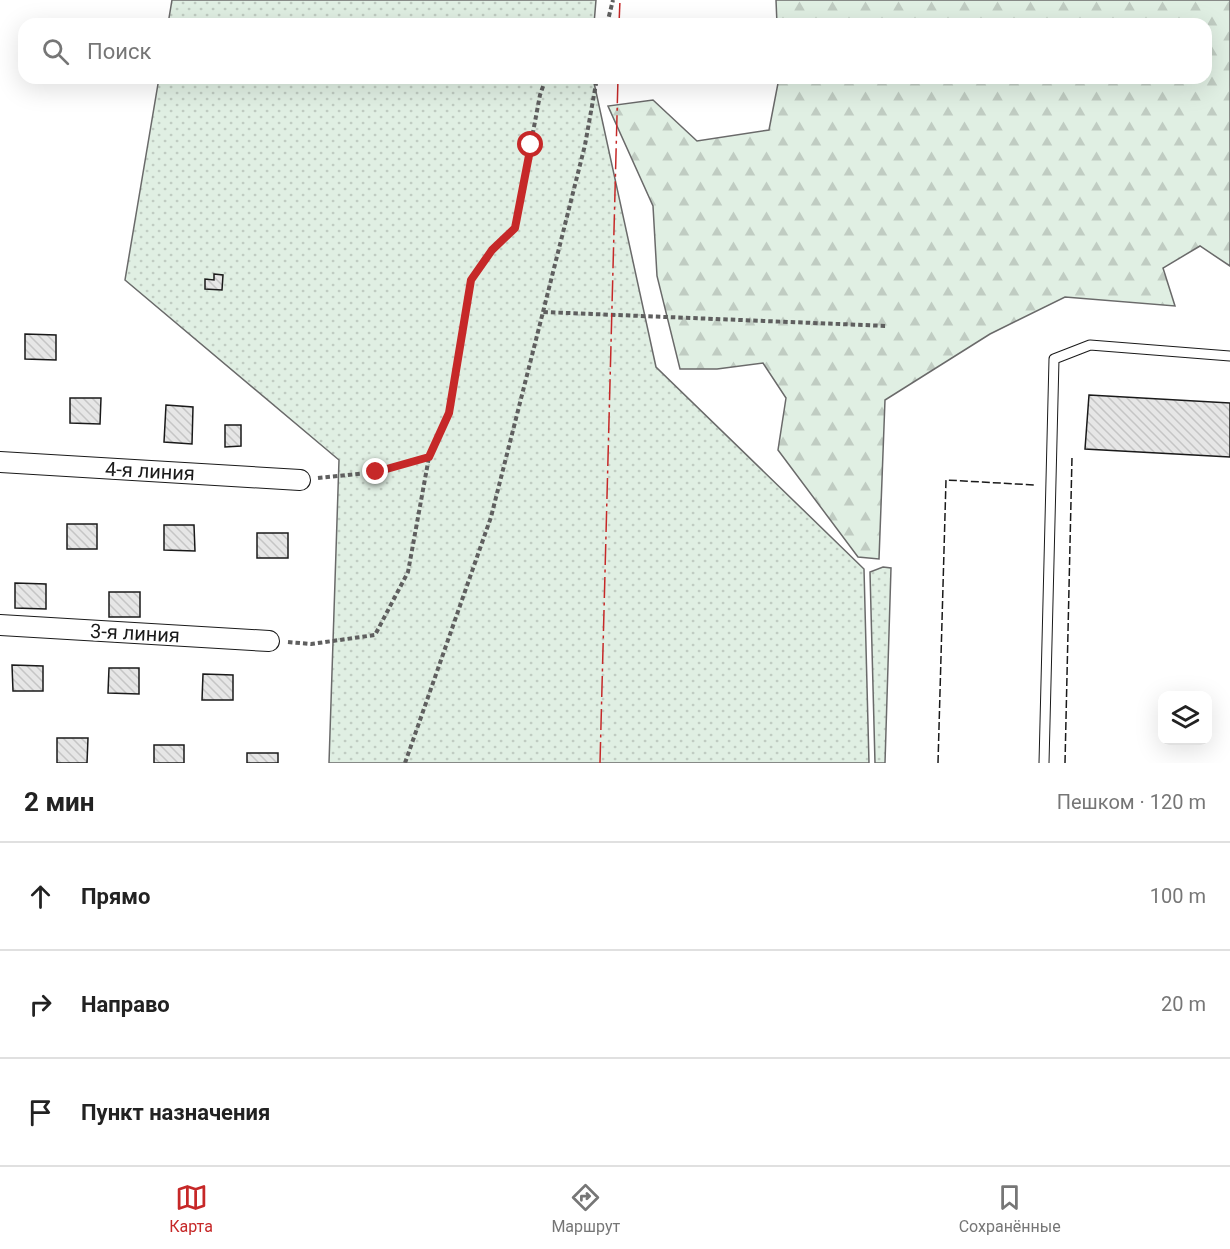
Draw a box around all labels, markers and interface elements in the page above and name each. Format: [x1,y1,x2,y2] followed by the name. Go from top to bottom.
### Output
[18,18,1212,84] search box
[39,35,72,68] icon: search
[87,39,151,64] text: Поиск
[517,131,543,157] route start
[104,457,196,485] street label: 4-я линия
[362,458,388,484] route end
[89,619,181,647] street label: 3-я линия
[1158,691,1212,745] map controls
[1158,691,1212,745] button: layers
[24,787,95,817] text: 2 мин
[1057,790,1206,814] text: Пешком · 120 m
[24,880,57,913] icon: ahead
[81,884,150,909] text: Прямо
[1150,884,1206,908] text: 100 m
[24,988,57,1021] icon: right
[81,992,170,1017] text: Направо
[1161,992,1206,1016] text: 20 m
[24,1096,57,1129] icon: arrive
[81,1100,270,1125] text: Пункт назначения
[169,1181,213,1236] tab: Карта
[551,1181,620,1236] tab: Маршрут
[959,1181,1061,1236] tab: Сохранённые

